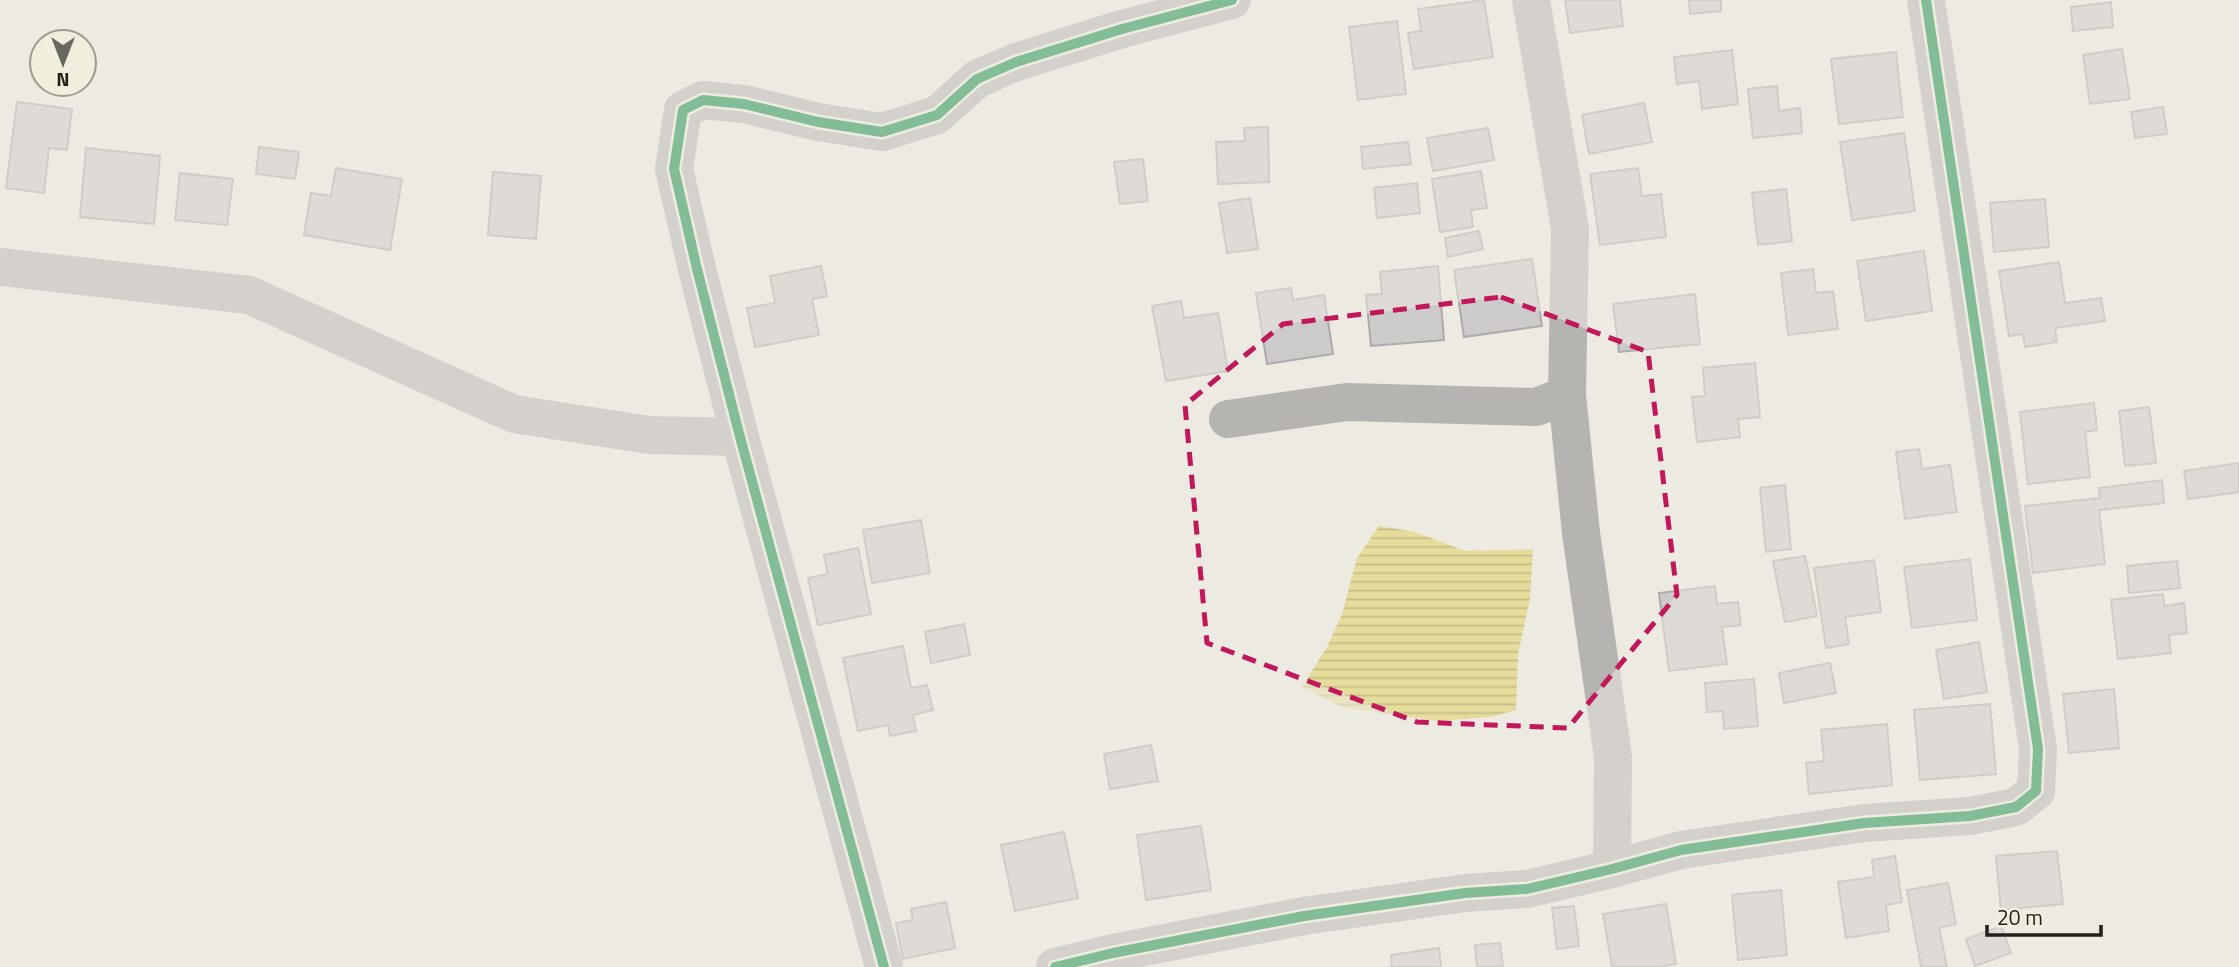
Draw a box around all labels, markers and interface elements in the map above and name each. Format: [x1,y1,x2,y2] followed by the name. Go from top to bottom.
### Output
[28,28,98,98] north arrow
[56,66,70,95] text: N
[1987,894,2101,938] scale bar
[1997,901,2043,933] text: 20 m

